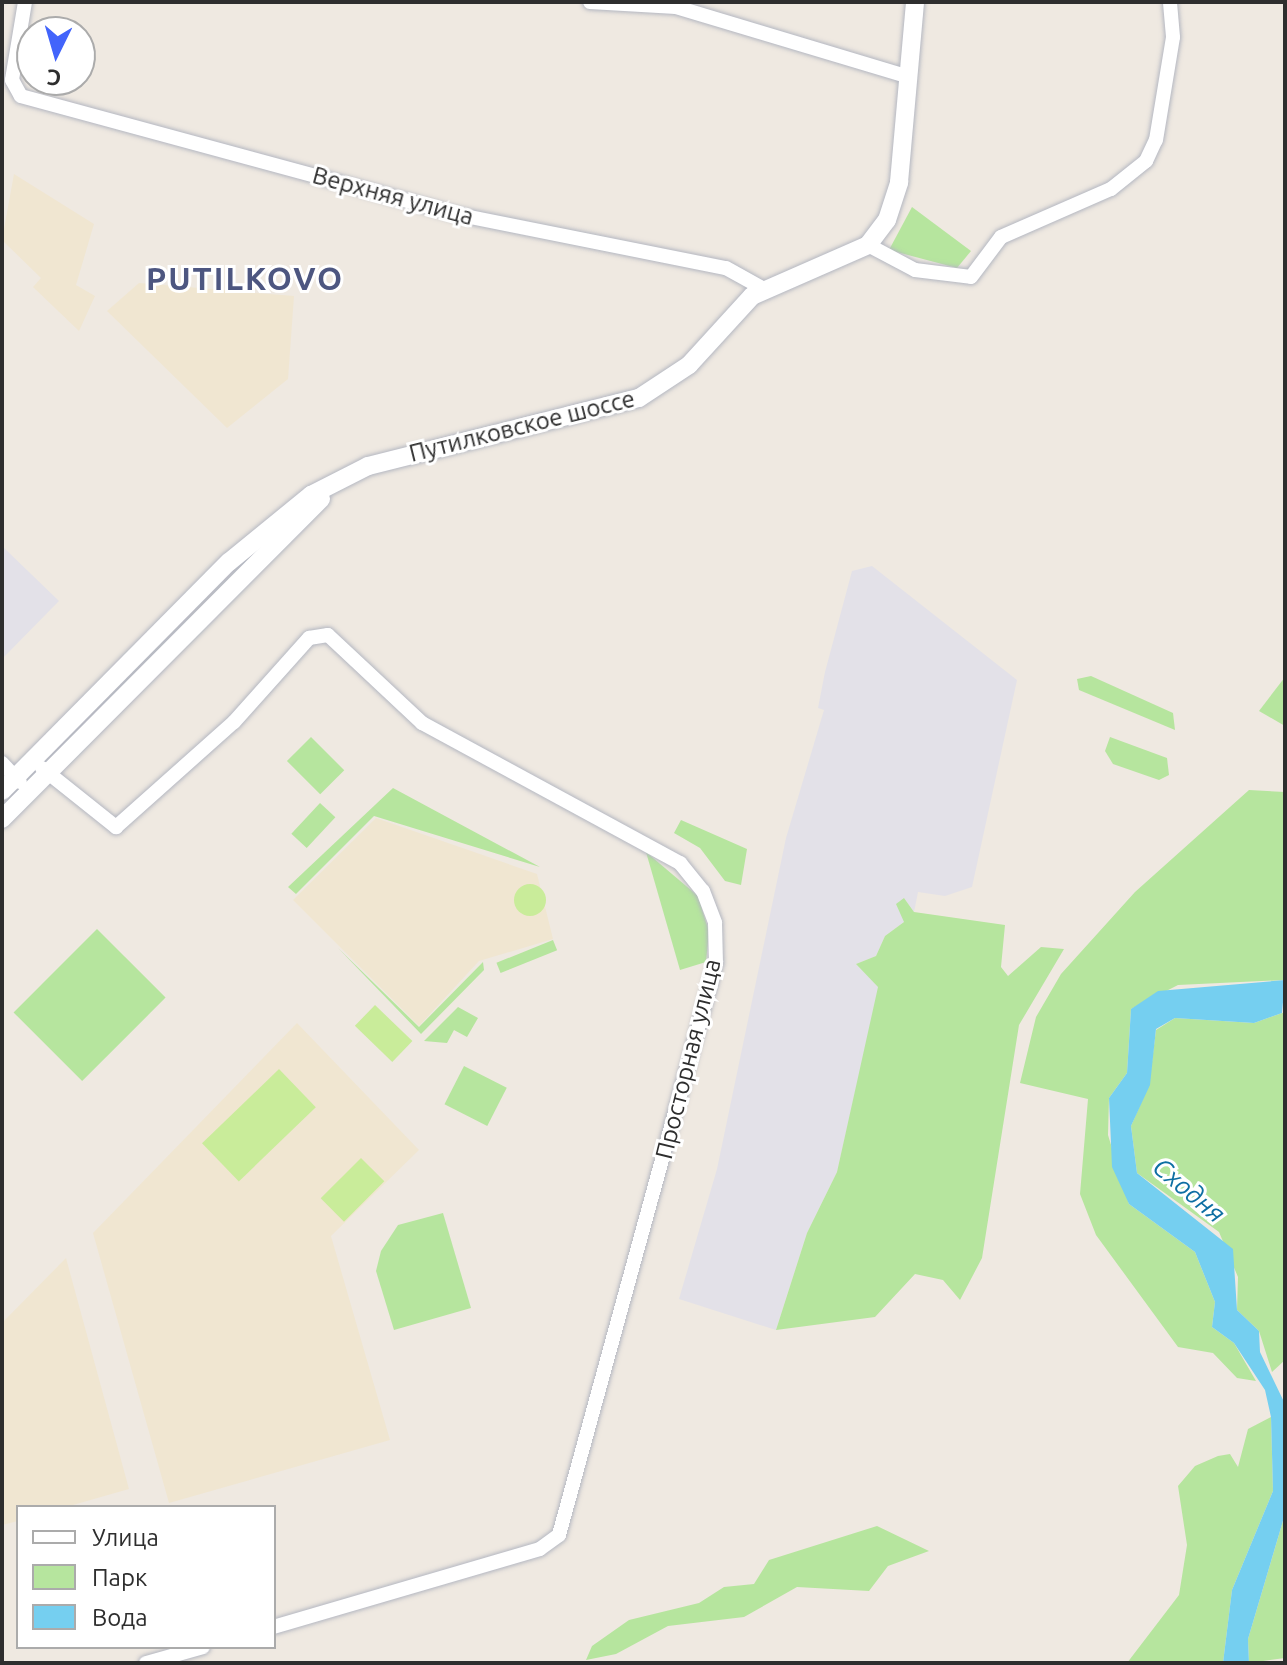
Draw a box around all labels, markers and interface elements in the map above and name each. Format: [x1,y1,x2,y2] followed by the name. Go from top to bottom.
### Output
[16,16,96,96] north arrow
[46,65,62,91] text: С
[309,161,477,231] street label: Верхняя улица
[146,259,344,297] district label: PUTILKOVO
[406,384,638,468] street label: Путилковское шоссе
[649,956,727,1162] street label: Просторная улица
[1147,1151,1231,1229] water label: Сходня
[16,1505,276,1649] legend
[92,1524,159,1551] text: Улица
[92,1564,147,1591] text: Парк
[92,1604,148,1631] text: Вода

